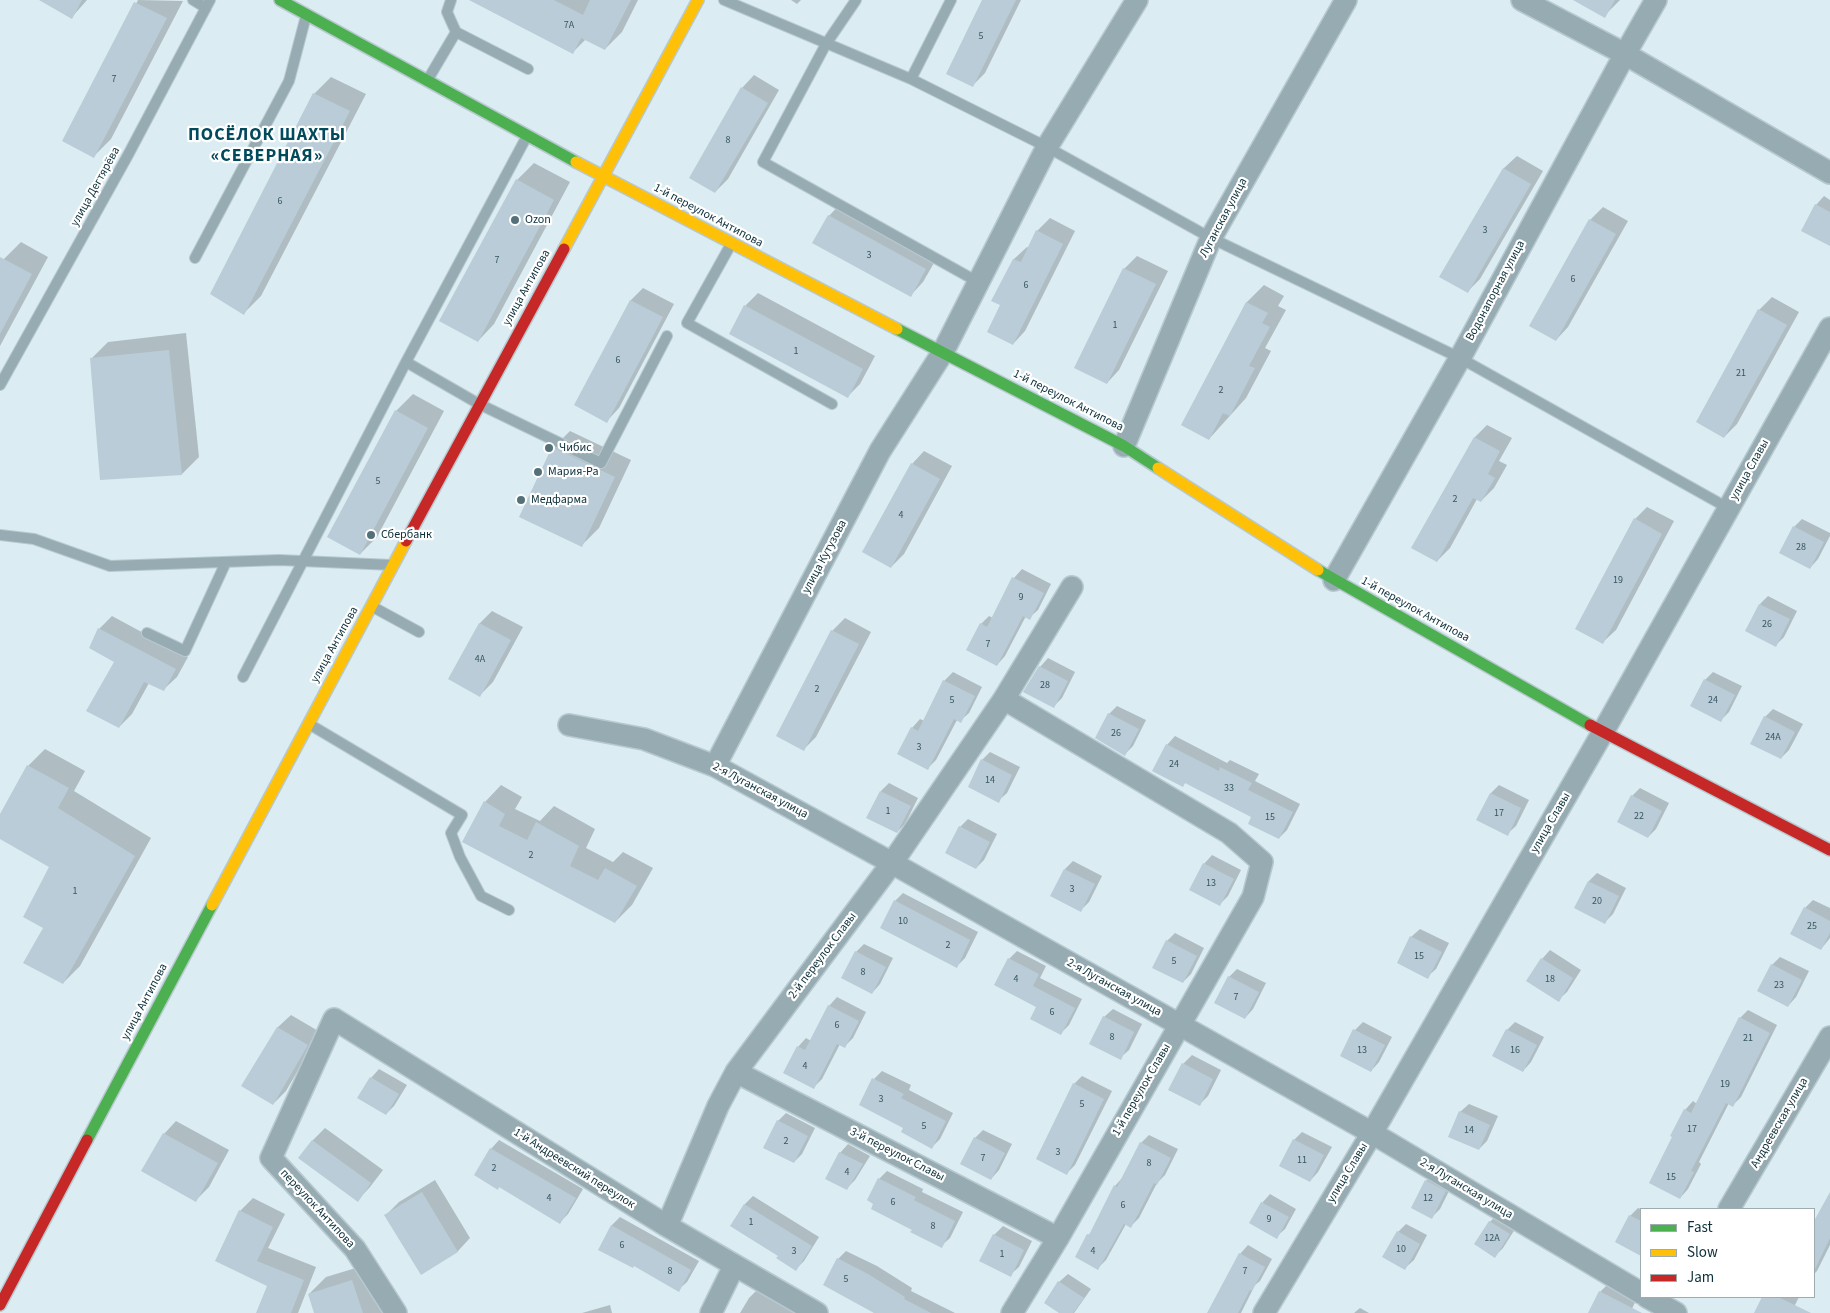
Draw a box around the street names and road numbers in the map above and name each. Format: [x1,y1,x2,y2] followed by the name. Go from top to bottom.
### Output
[68,145,124,229] street label: улица Дегтярёва
[1197,176,1251,260] street label: Луганская улица
[651,181,765,251] street label: 1-й переулок Антипова
[1463,238,1529,344] street label: Водонапорная улица
[500,247,554,329] street label: улица Антипова
[1011,367,1125,435] street label: 1-й переулок Антипова
[1727,437,1773,503] street label: улица Славы
[800,518,850,596] street label: улица Кутузова
[1358,574,1472,646] street label: 1-й переулок Антипова
[308,604,362,686] street label: улица Антипова
[710,760,810,822] street label: 2-я Луганская улица
[1528,790,1574,856] street label: улица Славы
[786,910,860,1002] street label: 2-й переулок Славы
[1064,956,1164,1020] street label: 2-я Луганская улица
[119,961,171,1043] street label: улица Антипова
[1110,1041,1174,1139] street label: 1-й переулок Славы
[1748,1075,1812,1171] street label: Андреевская улица
[847,1125,947,1185] street label: 3-й переулок Славы
[511,1126,637,1212] street label: 1-й Андреевский переулок
[1324,1140,1372,1206] street label: улица Славы
[1417,1156,1515,1222] street label: 2-я Луганская улица
[277,1166,357,1252] street label: переулок Антипова

